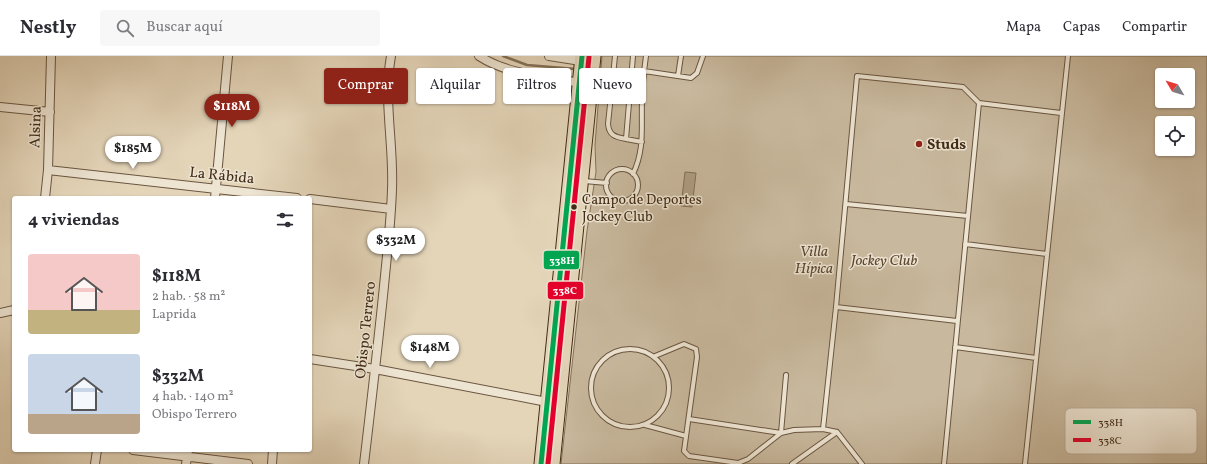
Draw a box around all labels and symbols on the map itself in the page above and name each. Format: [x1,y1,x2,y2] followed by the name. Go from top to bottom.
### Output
[1155,68,1195,108] north arrow
[204,94,260,128] pin: $118M
[25,105,48,149] street label: Alsina
[927,135,966,156] place label: Studs
[105,136,161,170] pin: $185M
[914,139,924,149] marker: Studs
[188,163,255,190] street label: La Rábida
[582,191,702,227] place label: Campo de Deportes Jockey Club
[569,202,579,212] marker: Campo de Deportes Jockey Club
[368,228,424,262] pin: $332M
[795,242,833,280] park label: Villa Hípica
[543,250,580,270] line badge: 338H
[849,251,917,272] park label: Jockey Club
[549,254,575,269] text: 338H
[351,280,382,380] street label: Obispo Terrero
[547,281,584,300] line badge: 338C
[553,284,577,299] text: 338C
[402,335,458,369] pin: $148M
[1065,408,1197,454] legend
[1098,416,1123,431] text: 338H
[1098,434,1122,449] text: 338C

